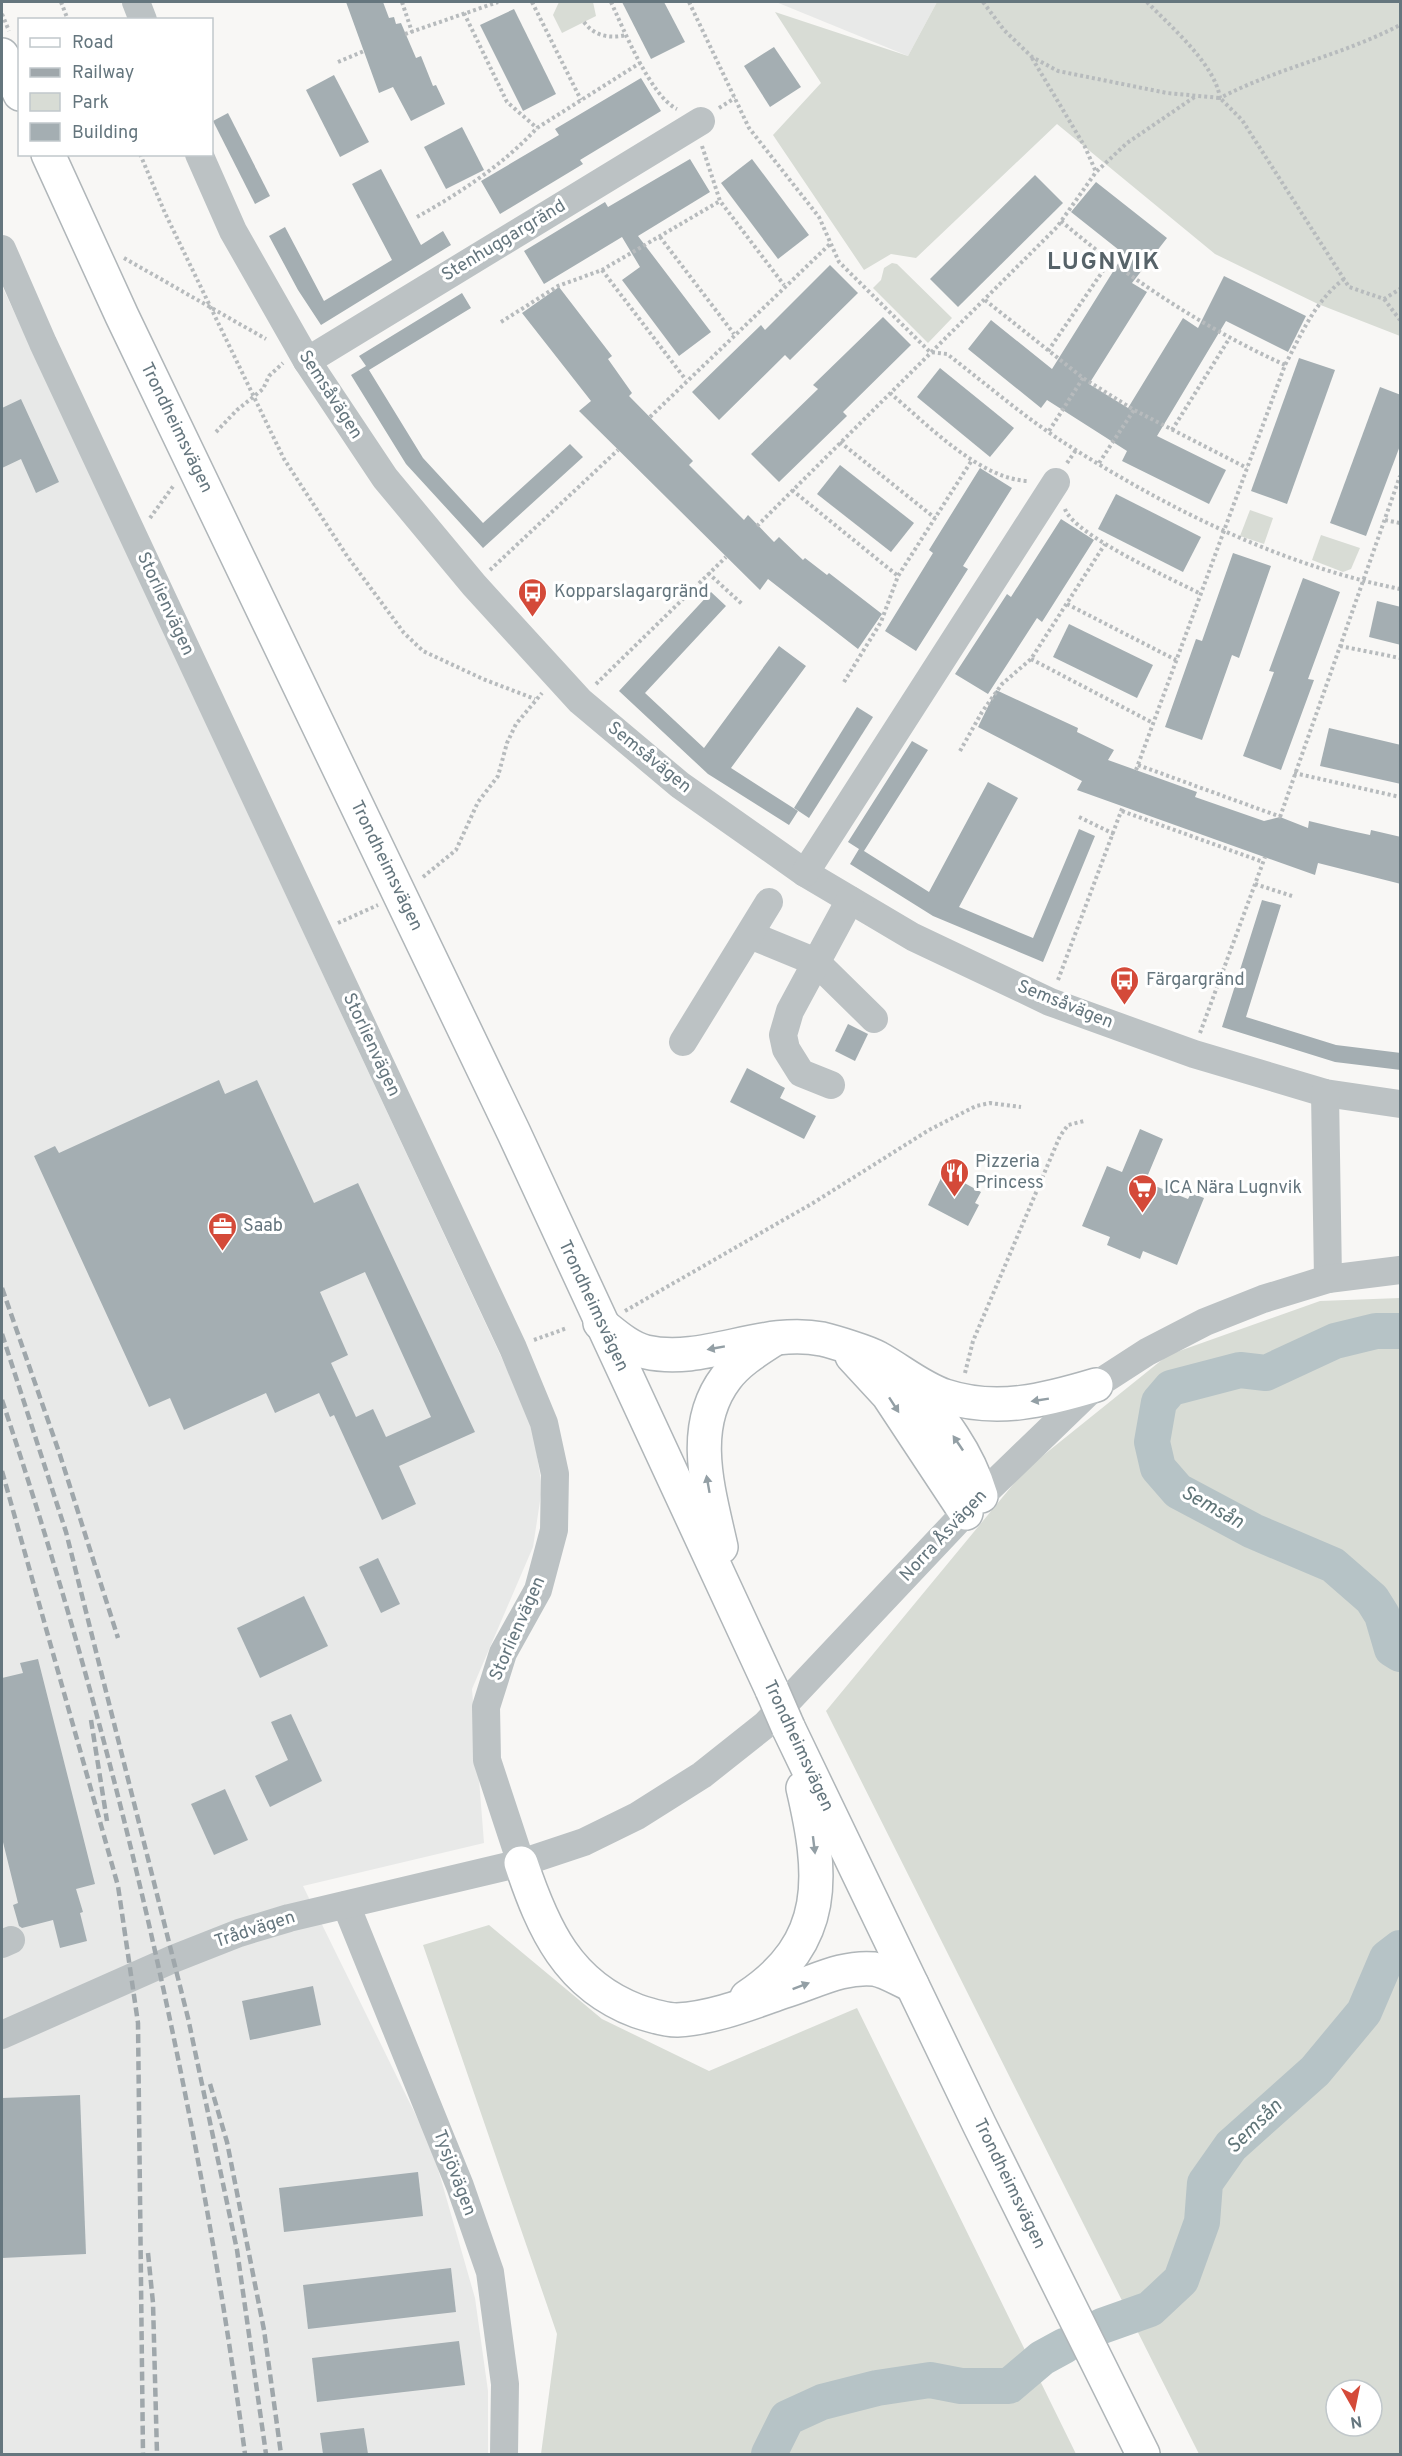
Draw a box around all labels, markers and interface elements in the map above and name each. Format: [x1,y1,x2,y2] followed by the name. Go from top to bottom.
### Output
[18,18,213,156] legend
[72,32,114,55] text: Road
[72,62,134,85] text: Railway
[72,92,109,115] text: Park
[72,122,138,145] text: Building
[438,195,570,287] street label: Stenhuggargränd
[1047,248,1161,278] district label: LUGNVIK
[293,346,367,444] street label: Semsåvägen
[134,359,218,497] street label: Trondheimsvägen
[131,549,199,659] street label: Storlienvägen
[517,576,549,618] bus stop icon: Kopparslagargränd
[554,581,709,604] place label: Kopparslagargränd
[602,717,696,799] street label: Semsåvägen
[344,797,428,935] street label: Trondheimsvägen
[1109,964,1141,1006] bus stop icon: Färgargränd
[1146,969,1245,992] place label: Färgargränd
[1014,975,1116,1035] street label: Semsåvägen
[337,990,405,1100] street label: Storlienvägen
[975,1151,1044,1195] place label: Pizzeria Princess
[938,1156,970,1198] restaurant icon: Pizzeria Princess
[1127,1172,1159,1214] supermarket icon: ICA Nära Lugnvik
[1164,1177,1302,1200] place label: ICA Nära Lugnvik
[206,1210,238,1252] office icon: Saab
[243,1215,283,1238] place label: Saab
[552,1237,634,1375] street label: Trondheimsvägen
[707,1344,726,1353] one-way arrow
[1030,1396,1049,1405] one-way arrow
[889,1397,900,1414] one-way arrow
[953,1435,964,1451] one-way arrow
[703,1475,712,1494] one-way arrow
[1176,1480,1248,1536] water label: Semsån
[895,1485,993,1587] street label: Norra Åsvägen
[485,1573,551,1685] street label: Storlienvägen
[757,1677,839,1815] street label: Trondheimsvägen
[809,1836,819,1855] one-way arrow
[212,1906,298,1954] street label: Trådvägen
[792,1981,810,1990] one-way arrow
[1222,2094,1289,2160] water label: Semsån
[967,2115,1051,2253] street label: Trondheimsvägen
[427,2127,481,2219] street label: Tysjövägen
[1324,2378,1384,2438] north arrow
[1349,2410,1363,2432] text: N

